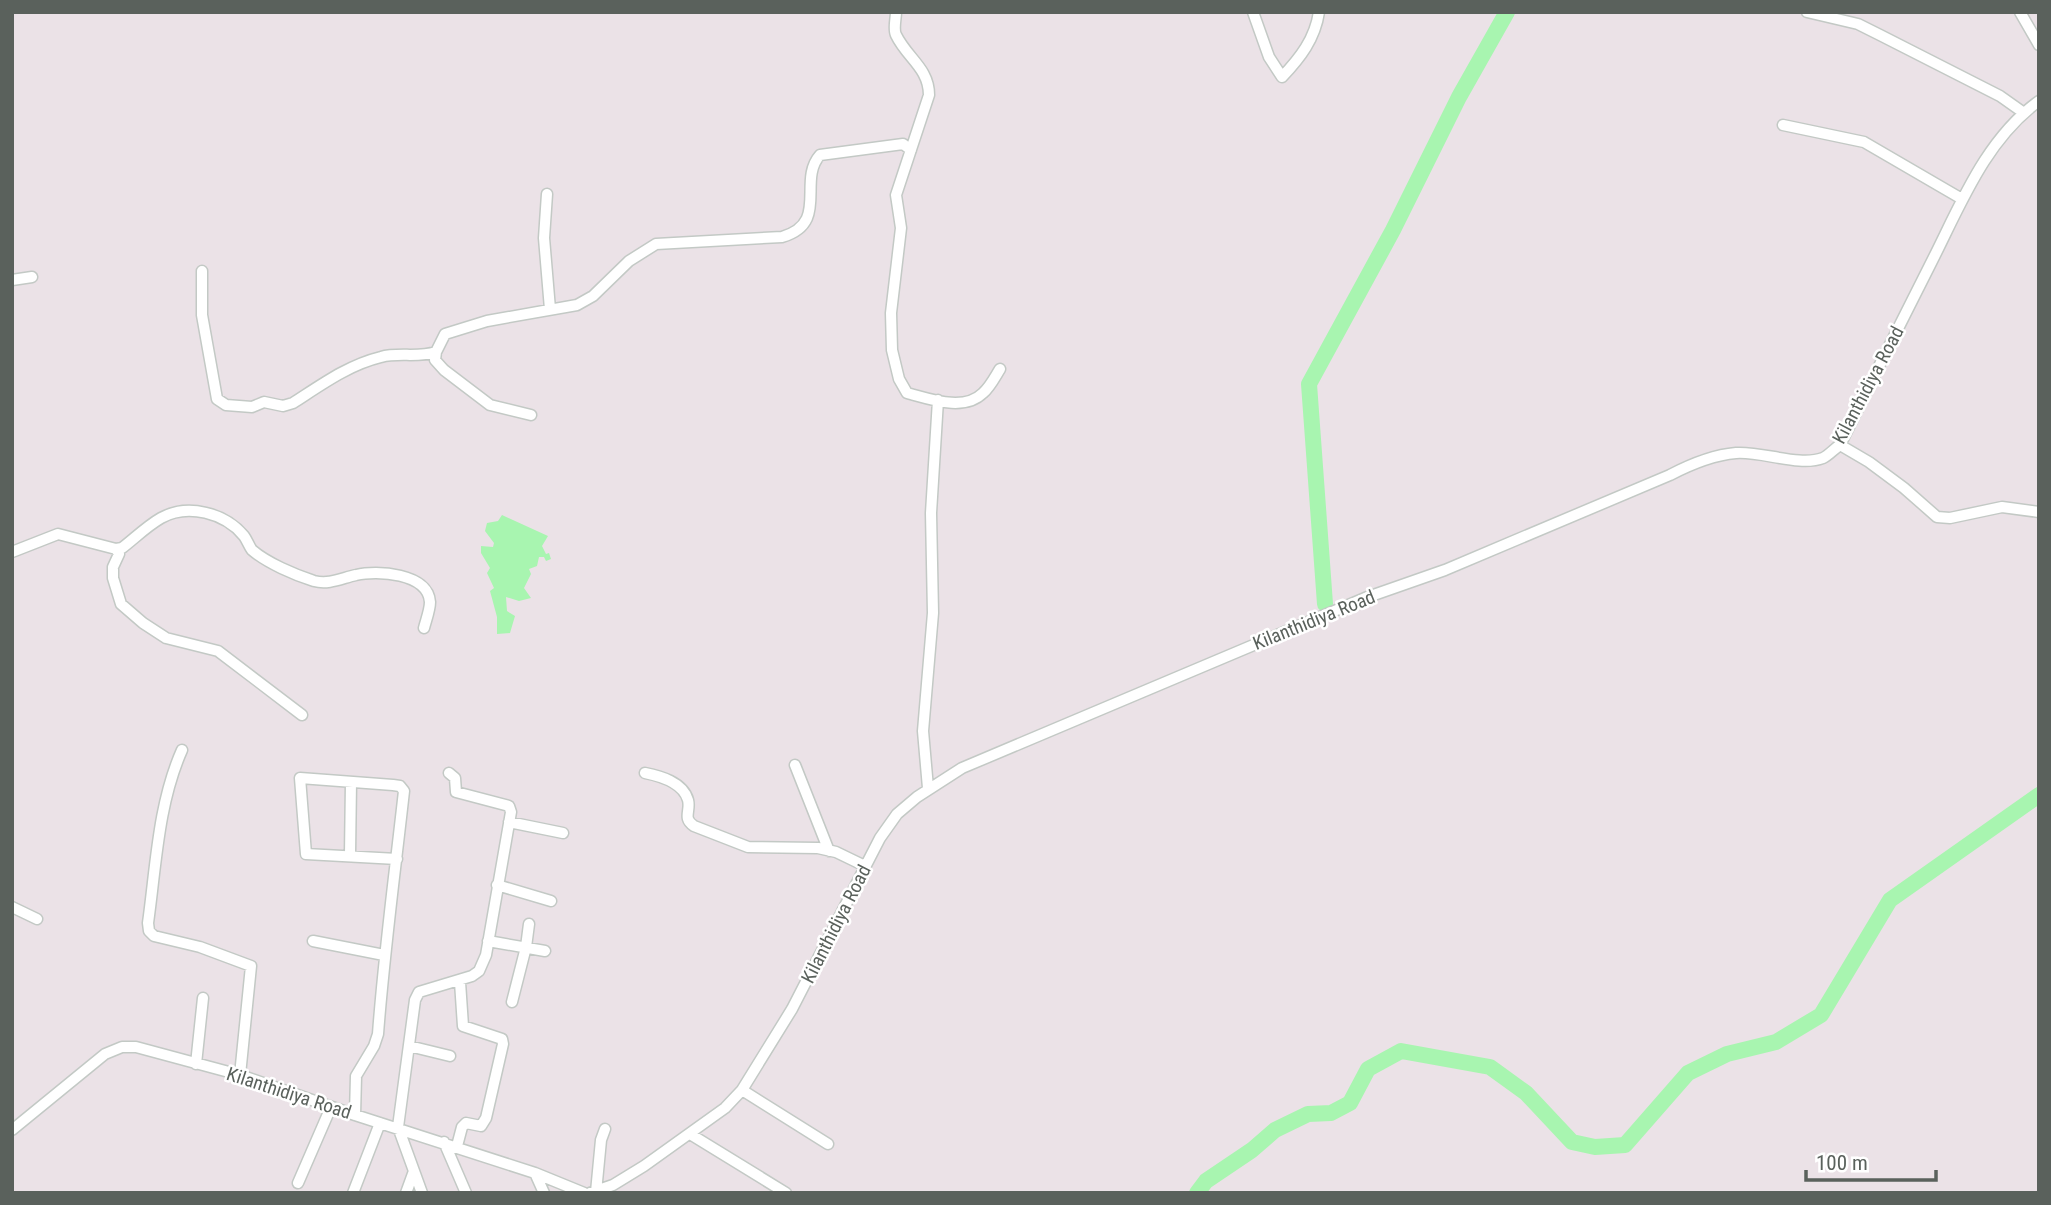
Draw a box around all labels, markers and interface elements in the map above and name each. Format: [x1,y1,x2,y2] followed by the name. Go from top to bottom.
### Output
[1827,322,1909,448] street label: Kilanthidiya Road
[1250,585,1378,655] street label: Kilanthidiya Road
[796,861,876,987] street label: Kilanthidiya Road
[224,1062,354,1124] street label: Kilanthidiya Road
[1806,1138,1936,1182] scale bar
[1816,1151,1868,1175] text: 100 m

